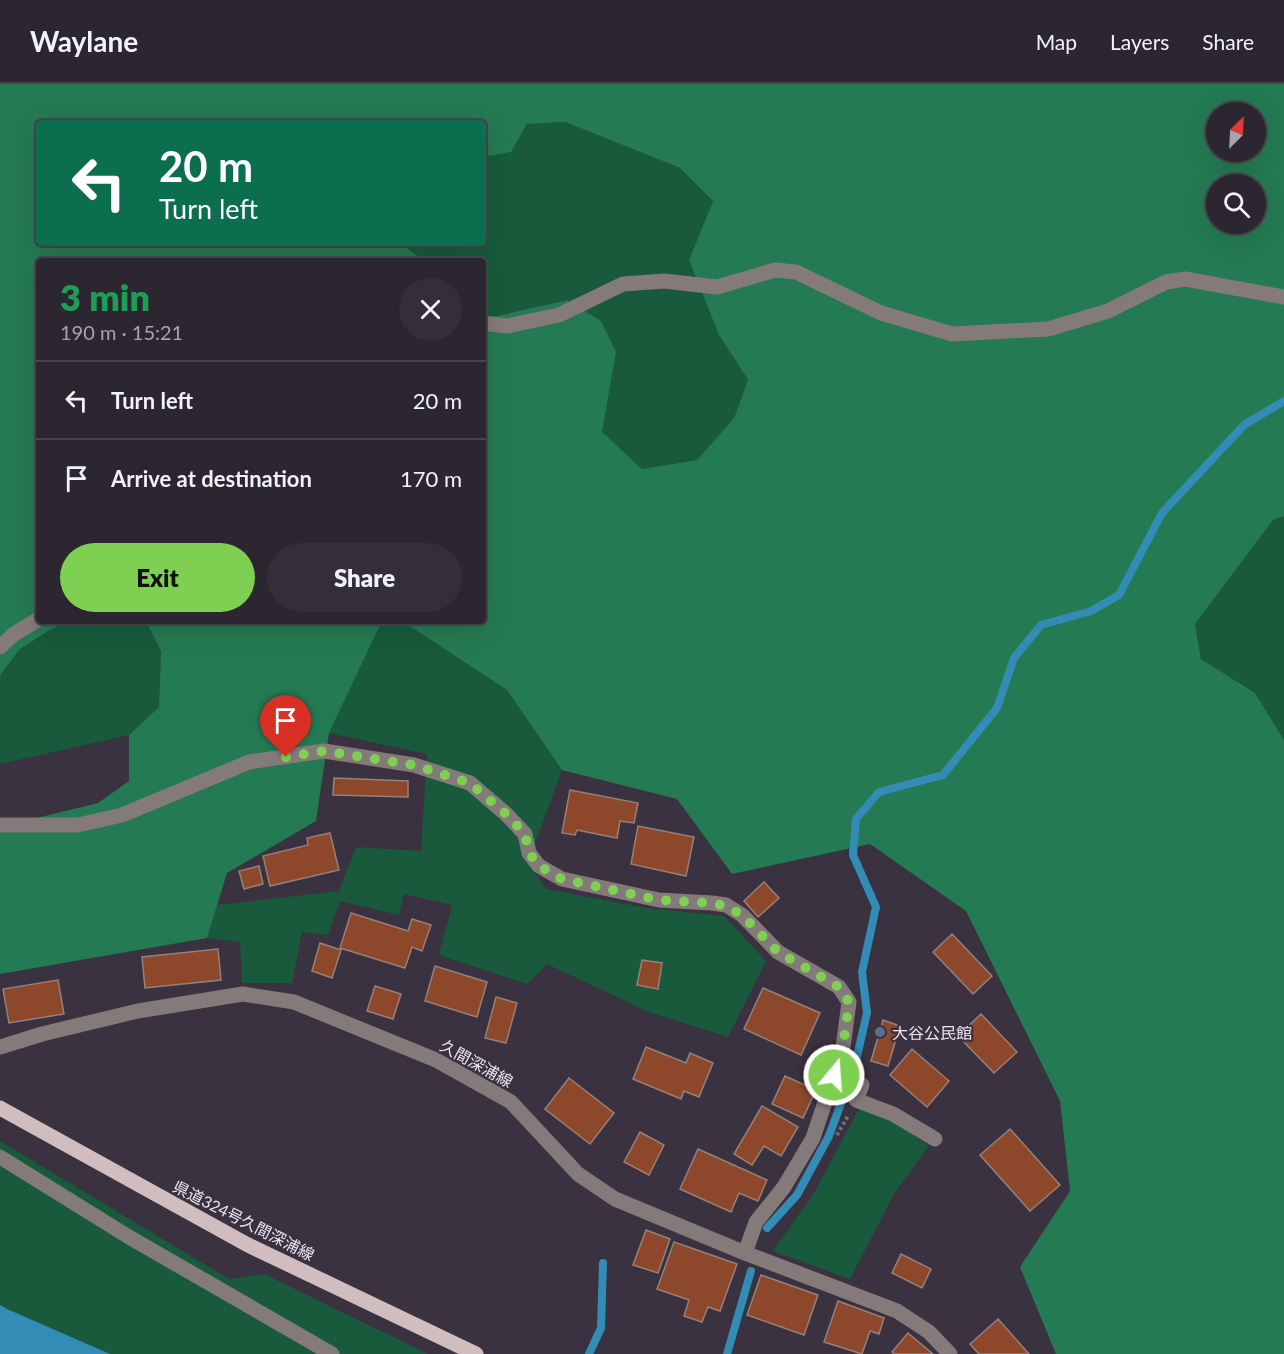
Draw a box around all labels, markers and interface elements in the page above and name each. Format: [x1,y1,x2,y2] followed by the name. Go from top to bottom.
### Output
[30,24,138,58] text: Waylane
[1036,29,1077,54] text: Map
[1110,29,1169,54] text: Layers
[1202,29,1254,54] text: Share
[1206,102,1266,162] north arrow
[1206,102,1266,234] map controls
[159,141,253,191] text: 20 m
[60,144,138,222] icon: left
[1206,174,1266,234] button: search
[159,192,258,225] text: Turn left
[60,275,150,319] text: 3 min
[399,278,462,341] button: close
[60,320,183,344] text: 190 m · 15:21
[60,384,93,417] icon: left
[111,387,193,414] text: Turn left
[413,387,462,414] text: 20 m
[60,462,93,495] icon: arrive
[111,465,312,492] text: Arrive at destination
[400,465,462,492] text: 170 m
[60,543,255,612] button: Exit
[267,543,462,612] button: Share
[260,695,311,757] pin
[269,704,302,737] icon: arrive
[892,1023,972,1042] place label: 大谷公民館
[873,1025,887,1039] marker: 大谷公民館
[437,1035,517,1091] street label: 久間深浦線
[802,1043,866,1107] position arrow
[170,1176,318,1264] street label: 県道324号久間深浦線

